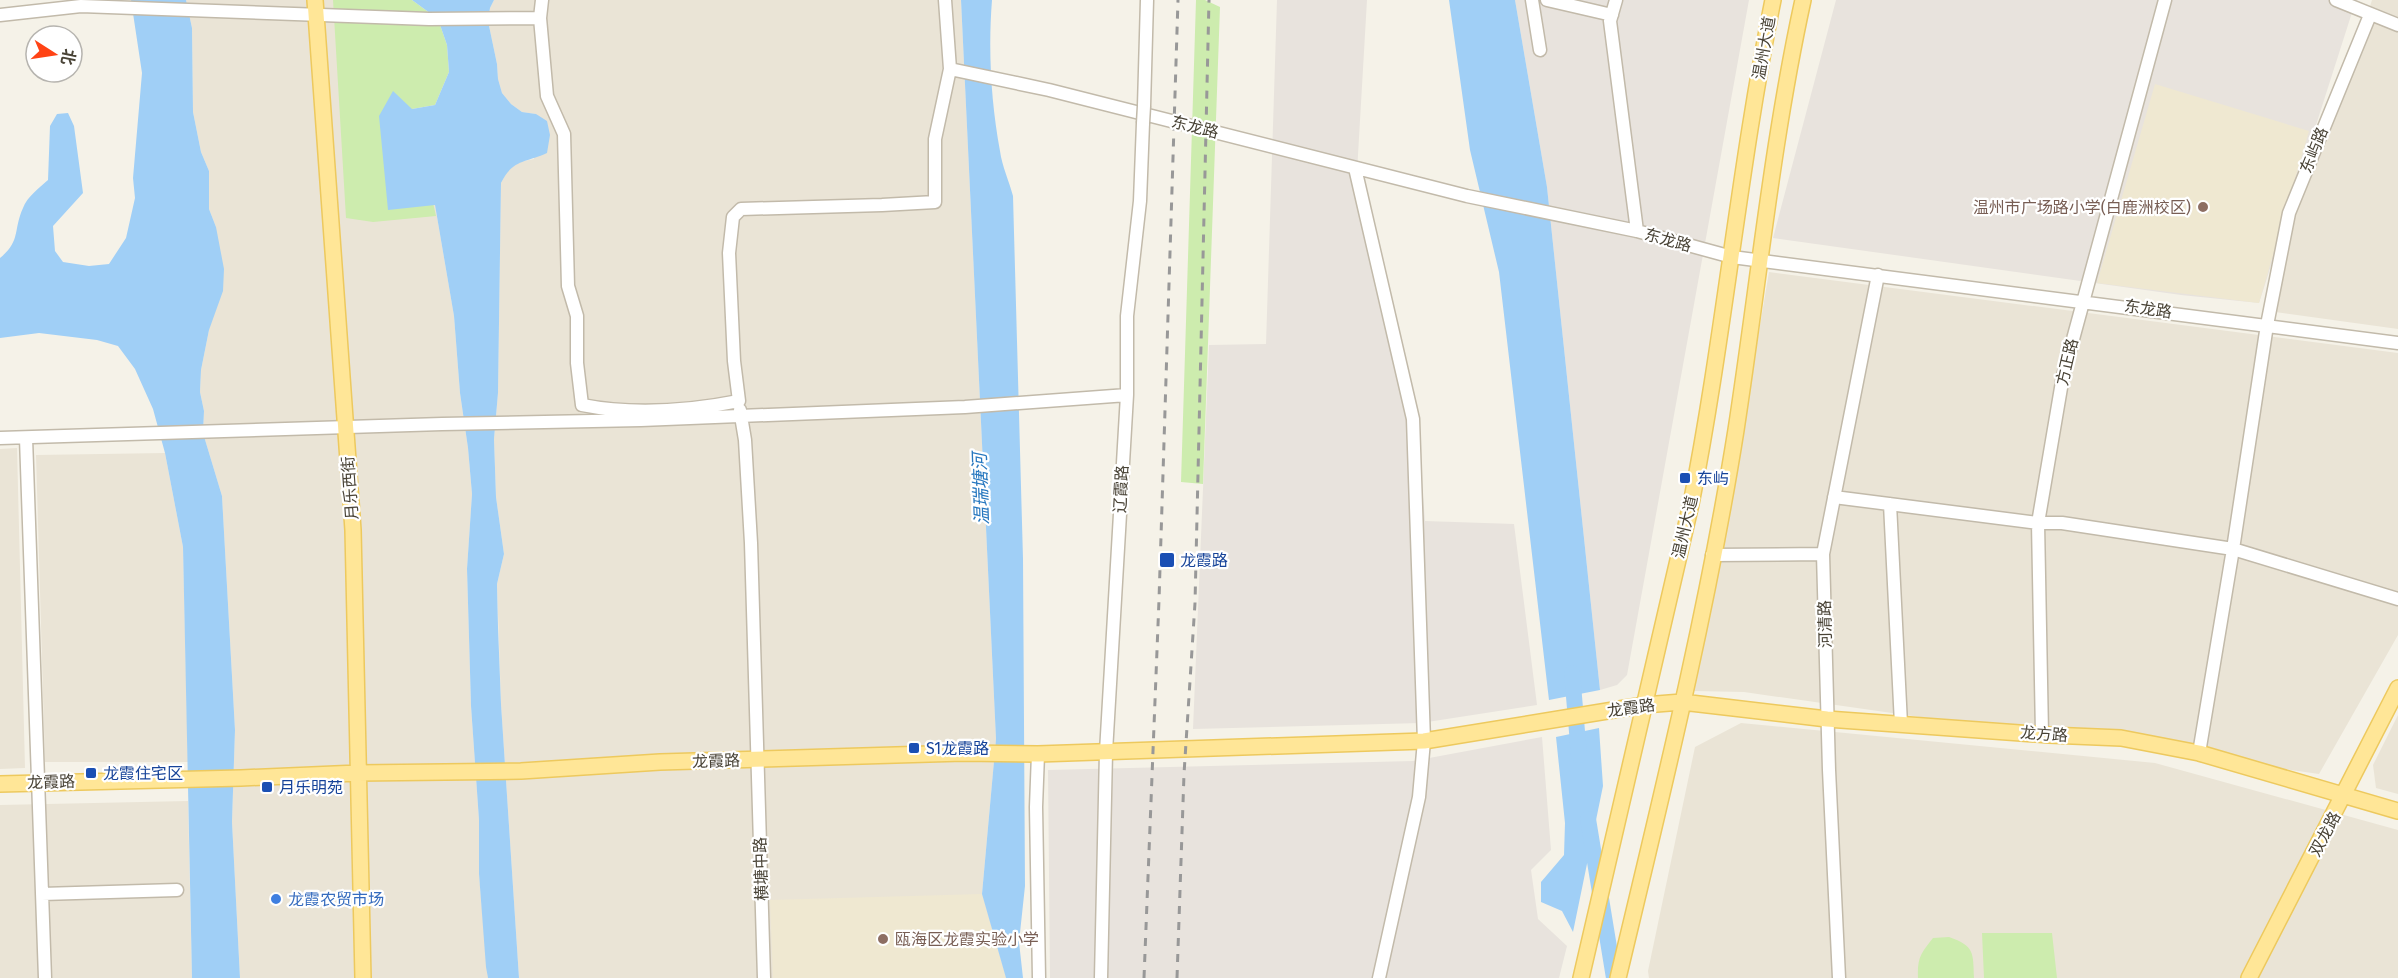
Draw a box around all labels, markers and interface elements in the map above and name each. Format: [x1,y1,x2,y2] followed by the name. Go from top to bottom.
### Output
[1749,15,1779,81] street label: 温州大道
[24,24,84,84] north arrow
[57,47,79,67] text: 北
[1169,112,1221,142] street label: 东龙路
[2296,124,2332,176] street label: 东屿路
[1973,198,2191,217] place label: 温州市广场路小学(白鹿洲校区)
[2196,200,2210,214] marker: 温州市广场路小学(白鹿洲校区)
[1642,225,1694,255] street label: 东龙路
[2123,296,2173,322] street label: 东龙路
[2052,336,2082,388] street label: 方正路
[969,450,993,525] water label: 温瑞塘河
[338,455,362,521] street label: 月乐西街
[1110,465,1132,513] street label: 辽霞路
[1697,469,1729,488] place label: 东屿
[1678,471,1692,485] marker: 东屿
[1669,494,1701,560] street label: 温州大道
[1158,551,1176,569] marker: 龙霞路
[1180,551,1228,570] place label: 龙霞路
[1815,600,1835,648] street label: 河清路
[1606,695,1656,721] street label: 龙霞路
[2019,723,2069,745] street label: 龙方路
[926,739,989,758] place label: S1龙霞路
[907,741,921,755] marker: S1龙霞路
[692,751,740,771] street label: 龙霞路
[103,764,183,783] place label: 龙霞住宅区
[84,766,98,780] marker: 龙霞住宅区
[27,772,75,792] street label: 龙霞路
[279,778,343,797] place label: 月乐明苑
[260,780,274,794] marker: 月乐明苑
[2305,808,2345,860] street label: 双龙路
[750,837,772,901] street label: 横塘中路
[288,890,384,909] place label: 龙霞农贸市场
[269,892,283,906] marker: 龙霞农贸市场
[895,930,1039,949] place label: 瓯海区龙霞实验小学
[876,932,890,946] marker: 瓯海区龙霞实验小学

